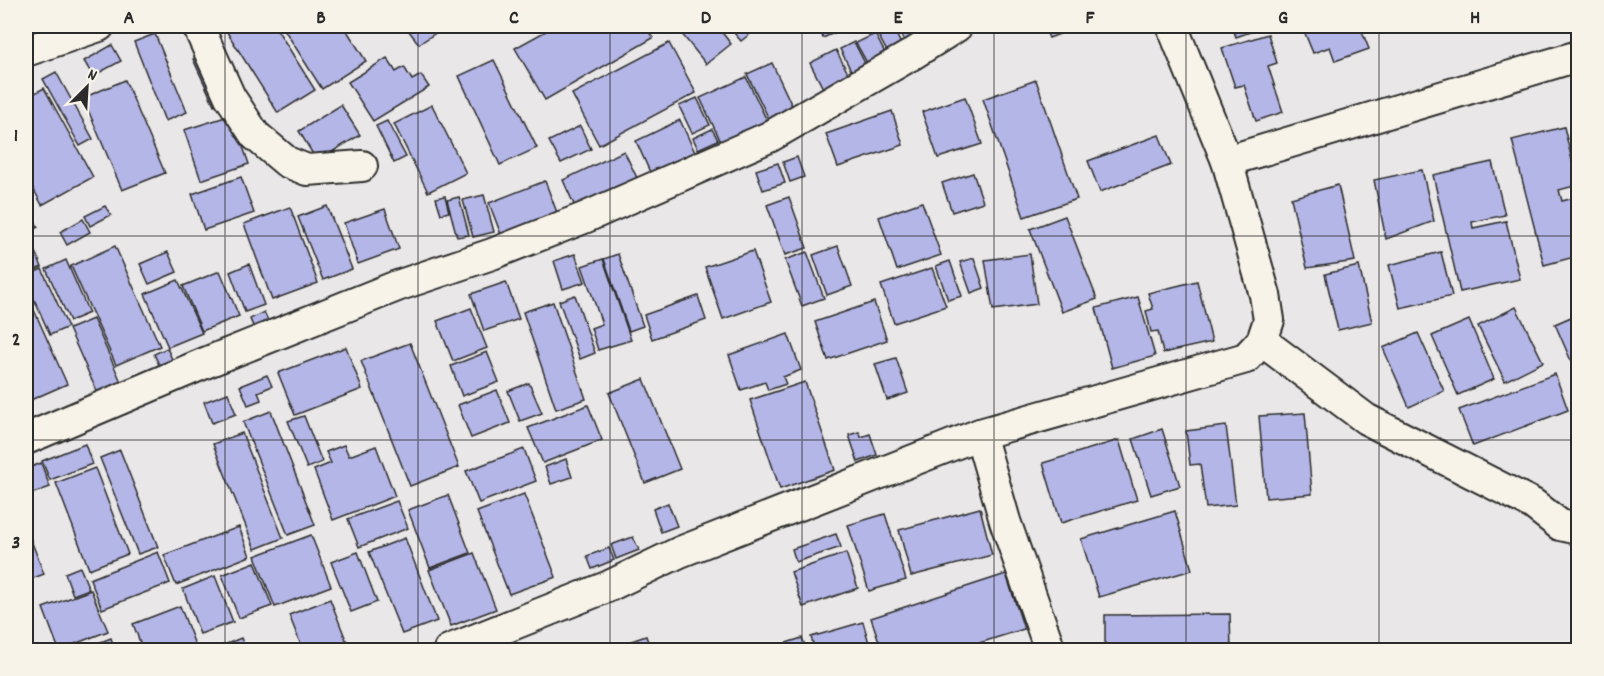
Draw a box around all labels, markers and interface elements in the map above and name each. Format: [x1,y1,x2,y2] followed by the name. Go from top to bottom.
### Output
[124,5,135,33] text: A
[316,5,326,33] text: B
[509,5,519,33] text: C
[701,5,712,33] text: D
[893,5,903,33] text: E
[1086,5,1096,33] text: F
[1278,5,1288,33] text: G
[1470,5,1480,33] text: H
[57,57,117,117] north arrow
[84,63,100,88] text: N
[14,123,18,151] text: 1
[12,327,20,355] text: 2
[12,530,20,558] text: 3

